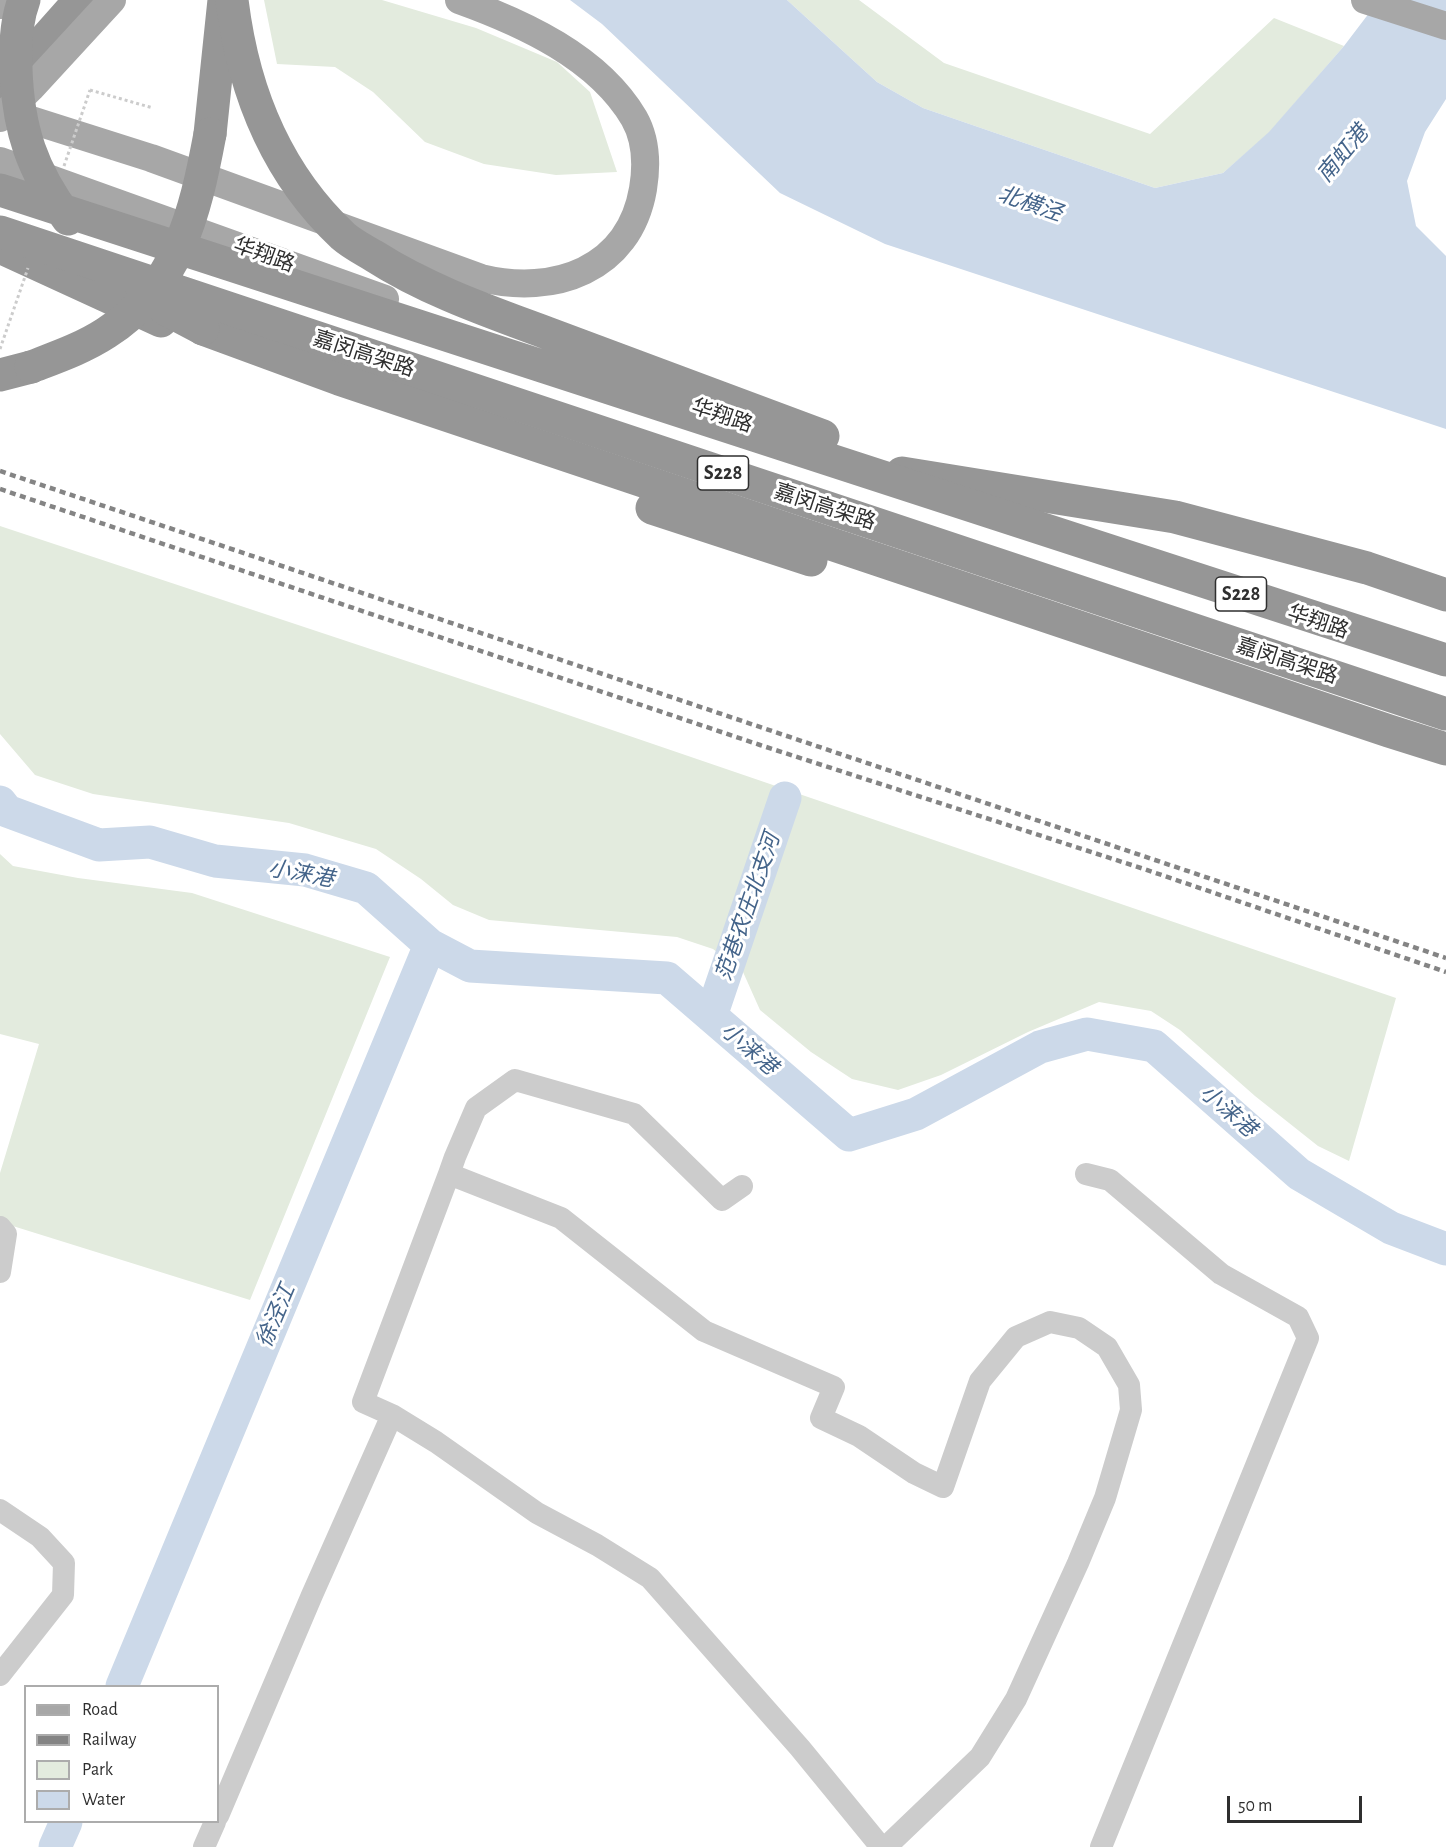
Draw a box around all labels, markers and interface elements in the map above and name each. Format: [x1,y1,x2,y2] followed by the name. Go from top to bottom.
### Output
[1312,120,1374,188] water label: 南虹港
[995,181,1065,227] water label: 北横泾
[230,232,298,278] street label: 华翔路
[310,326,418,382] street label: 嘉闵高架路
[688,394,756,438] street label: 华翔路
[698,456,748,490] road number: S228
[771,479,879,535] street label: 嘉闵高架路
[1216,577,1266,611] road number: S228
[1284,600,1352,644] street label: 华翔路
[1233,633,1341,689] street label: 嘉闵高架路
[710,830,786,984] water label: 范巷农庄北支河
[266,855,336,893] water label: 小涞港
[715,1017,783,1081] water label: 小涞港
[1194,1079,1262,1143] water label: 小涞港
[251,1280,301,1352] water label: 徐泾江
[24,1685,219,1823] legend
[82,1701,118,1719] text: Road
[82,1731,136,1749] text: Railway
[82,1761,113,1779] text: Park
[1230,1784,1365,1822] scale bar
[82,1791,125,1809] text: Water
[1238,1797,1272,1815] text: 50 m

